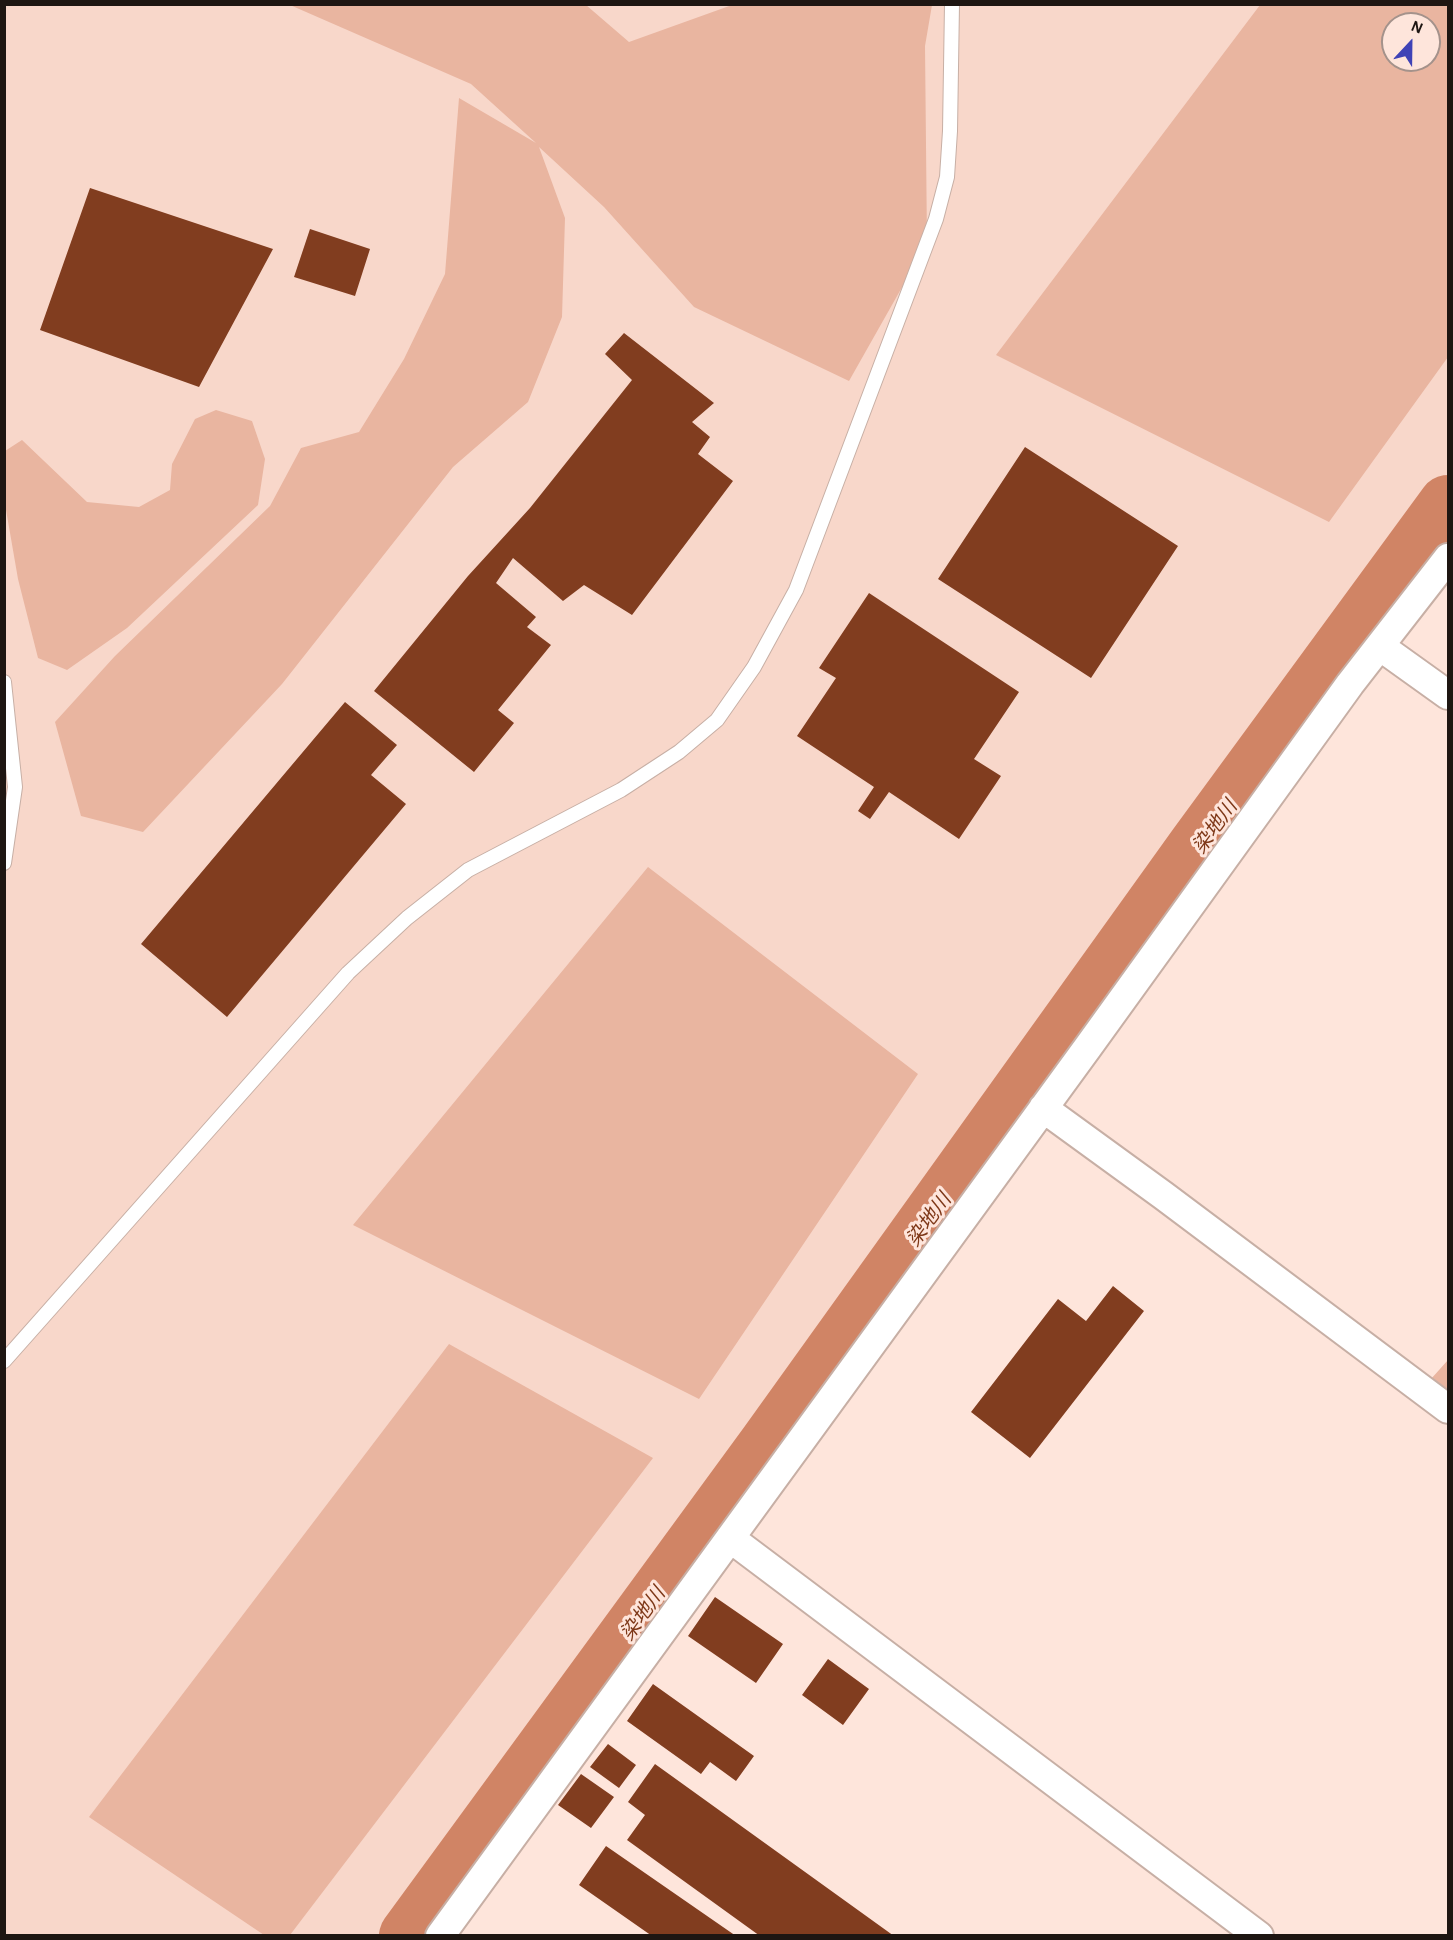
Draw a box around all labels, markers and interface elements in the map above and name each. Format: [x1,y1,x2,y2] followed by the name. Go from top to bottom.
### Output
[1381,12,1441,72] north arrow
[1409,18,1425,37] text: N
[1188,796,1242,858] water label: 染地川
[902,1189,956,1251] water label: 染地川
[616,1583,670,1645] water label: 染地川

